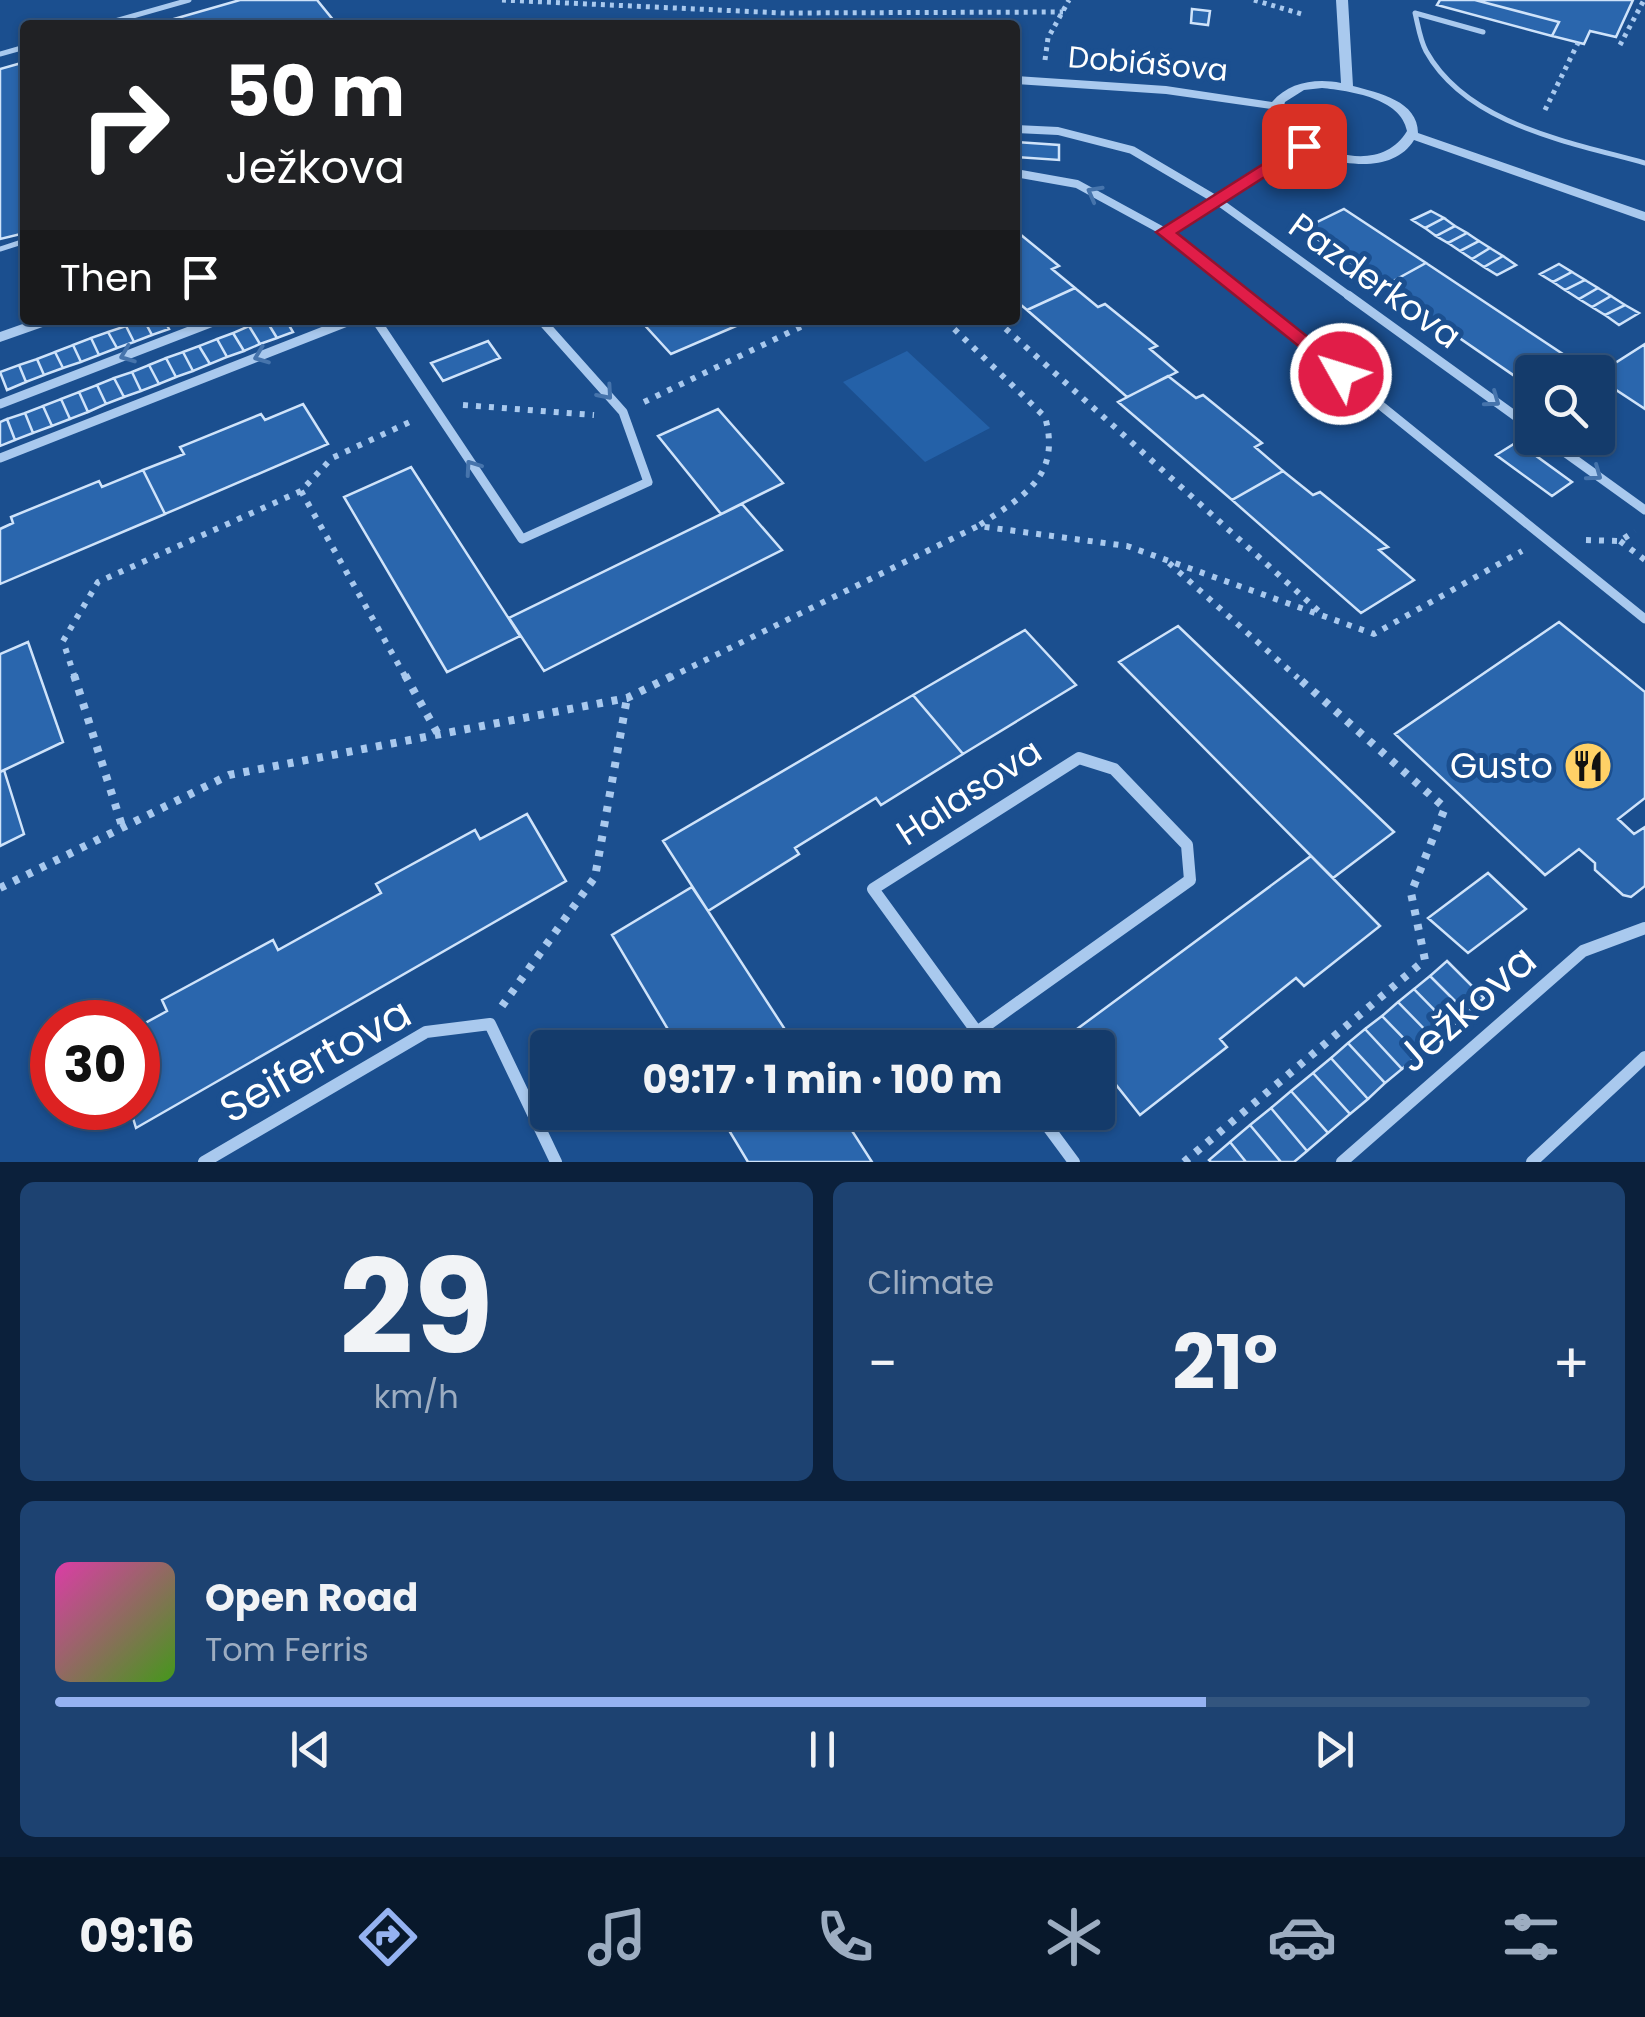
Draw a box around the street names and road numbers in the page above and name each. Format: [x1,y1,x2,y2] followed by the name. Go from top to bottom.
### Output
[1066,35,1230,92] street label: Dobiášova
[1279,201,1471,360] street label: Pazderkova
[887,726,1051,857] street label: Halasova
[1384,931,1549,1086] street label: Ježkova
[209,984,422,1137] street label: Seifertova

